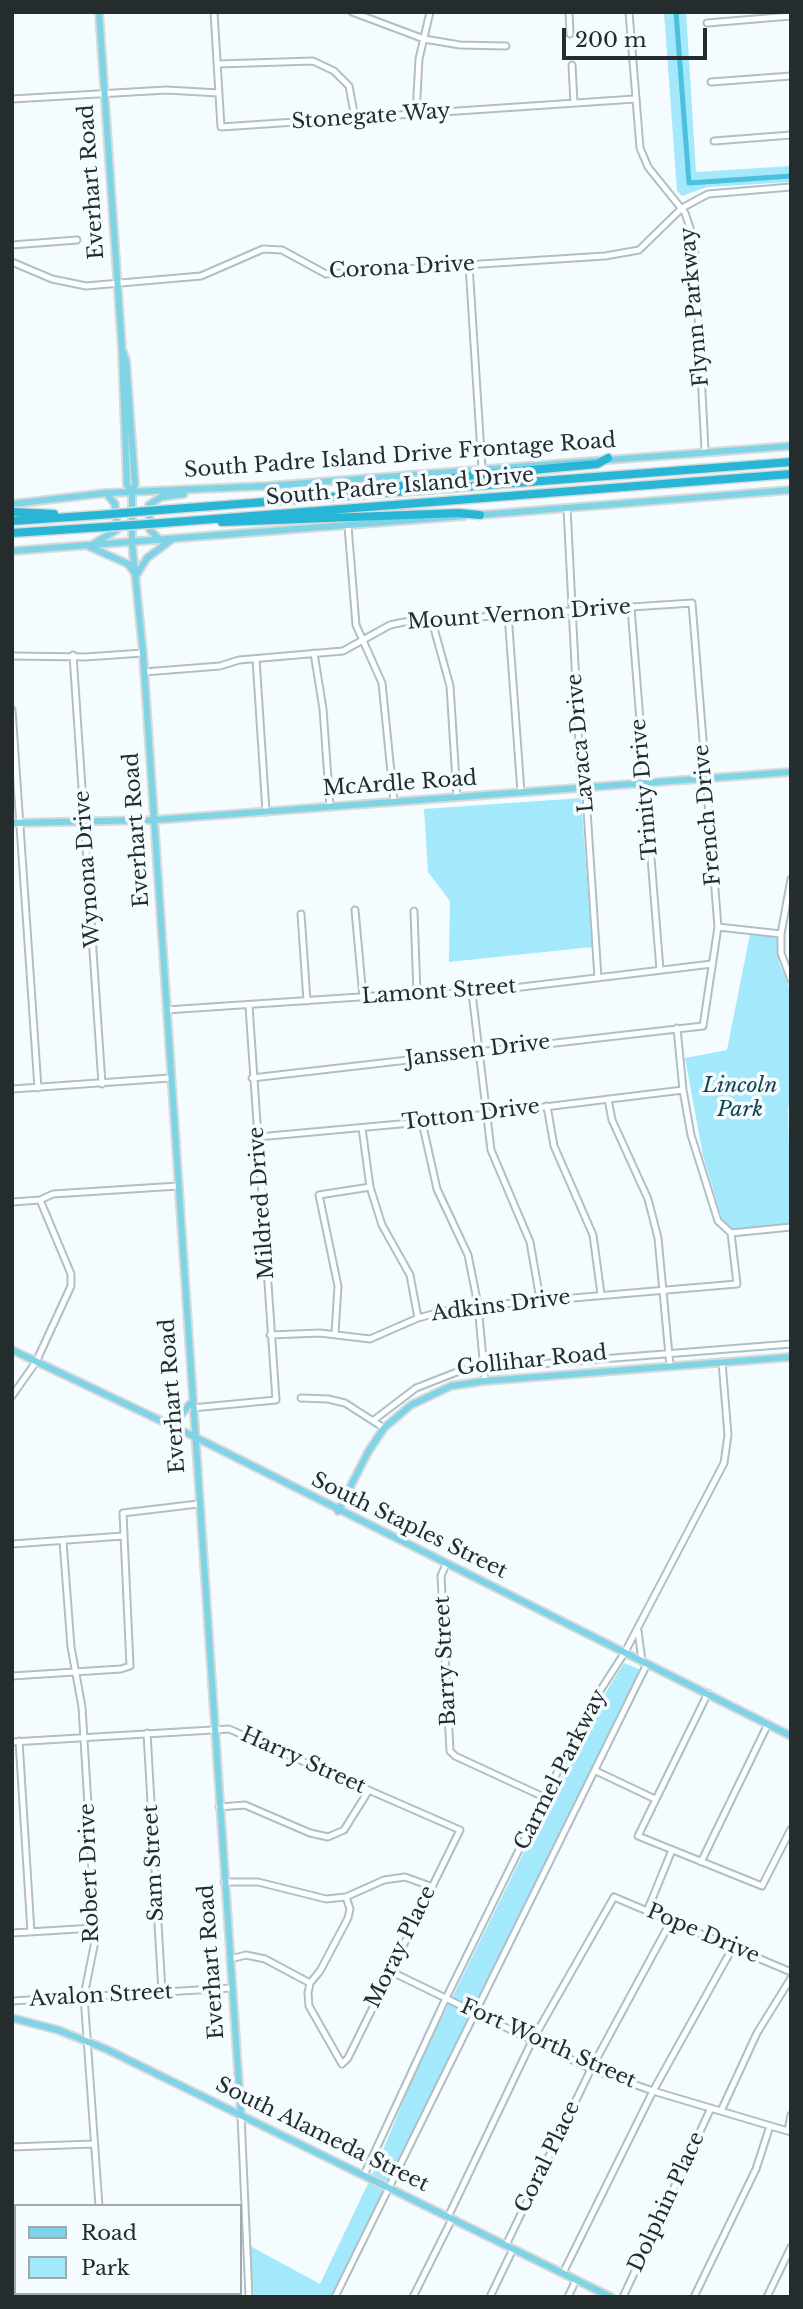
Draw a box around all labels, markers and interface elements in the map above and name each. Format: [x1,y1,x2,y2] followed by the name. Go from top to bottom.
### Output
[565,14,710,58] scale bar
[575,27,646,53] text: 200 m
[291,99,451,135] street label: Stonegate Way
[74,104,110,260] street label: Everhart Road
[675,226,715,388] street label: Flynn Parkway
[328,252,476,284] street label: Corona Drive
[183,428,617,484] street label: South Padre Island Drive Frontage Road
[265,463,535,511] street label: South Padre Island Drive
[406,595,632,635] street label: Mount Vernon Drive
[562,672,600,814] street label: Lavaca Drive
[626,717,664,861] street label: Trinity Drive
[689,743,727,887] street label: French Drive
[119,752,155,908] street label: Everhart Road
[322,766,478,802] street label: McArdle Road
[70,789,106,949] street label: Wynona Drive
[361,974,517,1010] street label: Lamont Street
[404,1030,552,1072] street label: Janssen Drive
[703,1073,777,1123] park label: Lincoln Park
[401,1094,541,1136] street label: Totton Drive
[244,1126,280,1280] street label: Mildred Drive
[430,1285,572,1327] street label: Adkins Drive
[155,1318,191,1474] street label: Everhart Road
[456,1341,608,1381] street label: Gollihar Road
[307,1468,511,1584] street label: South Staples Street
[430,1595,462,1727] street label: Barry Street
[510,1685,612,1855] street label: Carmel Parkway
[237,1722,369,1800] street label: Harry Street
[75,1803,105,1943] street label: Robert Drive
[138,1804,170,1922] street label: Sam Street
[361,1882,441,2012] street label: Moray Place
[194,1884,230,2040] street label: Everhart Road
[643,1899,763,1969] street label: Pope Drive
[29,1980,173,2012] street label: Avalon Street
[456,1994,640,2094] street label: Fort Worth Street
[211,2072,433,2198] street label: South Alameda Street
[510,2097,586,2217] street label: Coral Place
[624,2128,710,2276] street label: Dolphin Place
[14,2204,242,2295] legend
[81,2220,137,2246] text: Road
[81,2255,130,2281] text: Park

